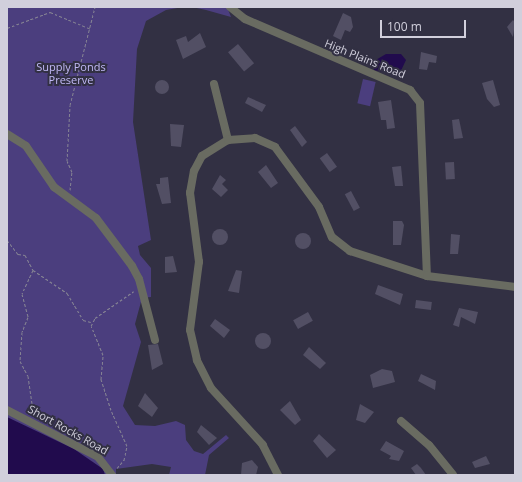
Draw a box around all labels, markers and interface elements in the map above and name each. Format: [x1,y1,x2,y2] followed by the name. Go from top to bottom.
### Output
[382,12,468,38] scale bar
[387,18,422,35] text: 100 m
[323,37,407,81] street label: High Plains Road
[36,61,106,87] park label: Supply Ponds Preserve
[26,403,110,457] street label: Short Rocks Road

